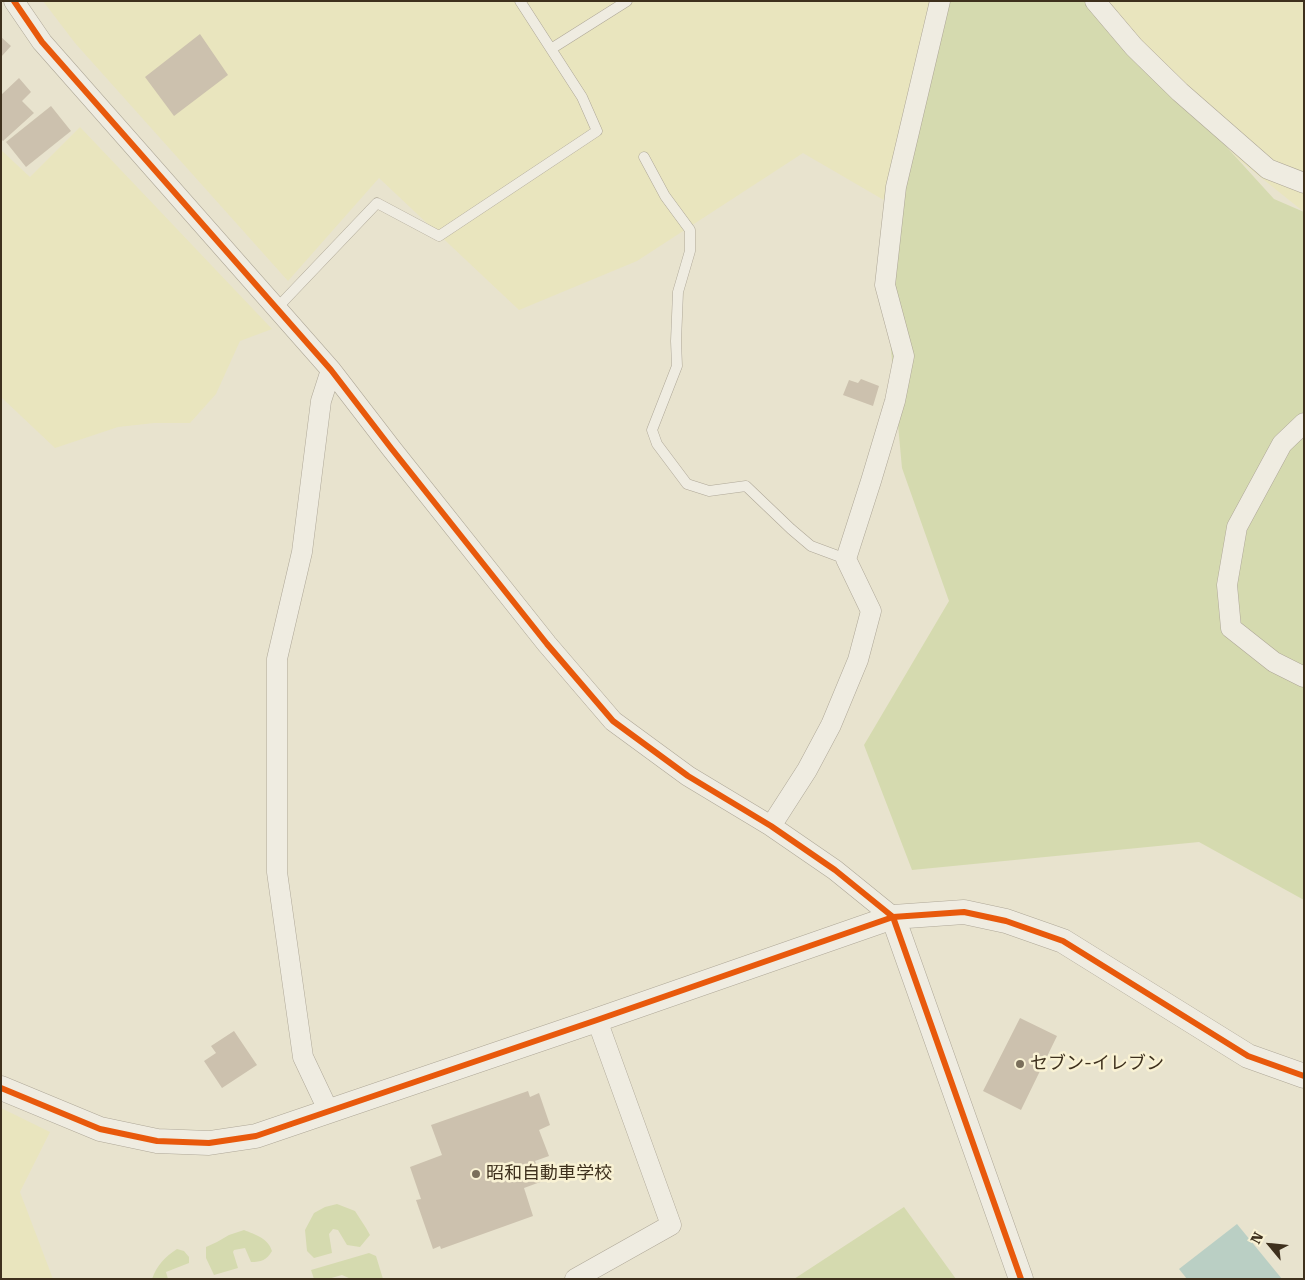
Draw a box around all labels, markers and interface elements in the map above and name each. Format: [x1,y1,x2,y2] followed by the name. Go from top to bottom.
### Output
[1030,1053,1164,1075] place label: セブン-イレブン
[1014,1058,1026,1070] marker: セブン-イレブン
[486,1163,612,1185] place label: 昭和自動車学校
[470,1168,482,1180] marker: 昭和自動車学校
[1245,1220,1295,1270] north arrow
[1247,1229,1266,1246] text: N

